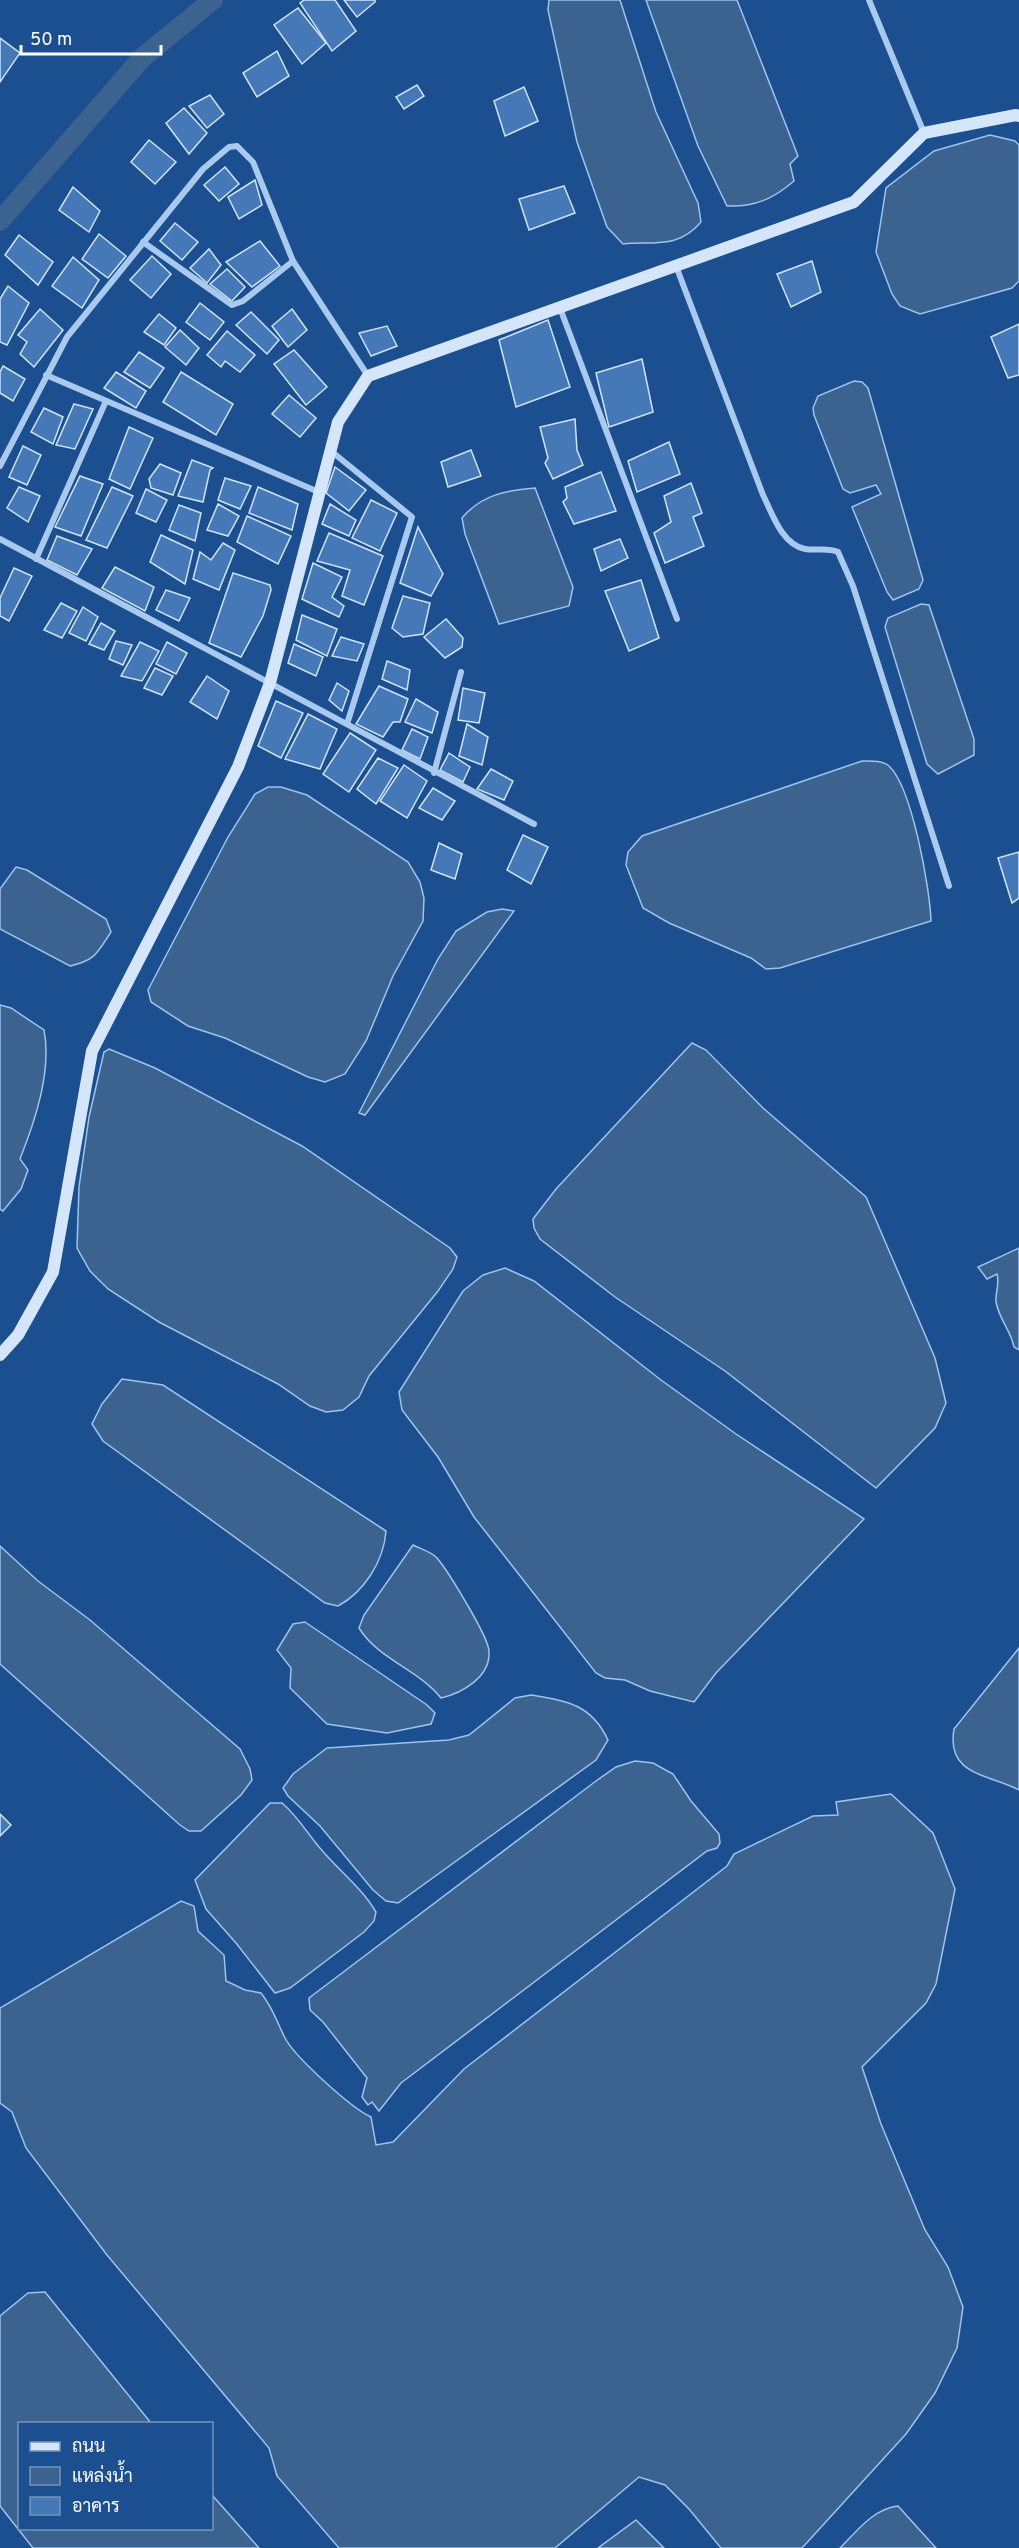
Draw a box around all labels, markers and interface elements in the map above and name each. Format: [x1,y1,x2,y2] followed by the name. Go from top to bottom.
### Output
[21,18,160,56] scale bar
[30,29,72,52] text: 50 m
[18,2422,213,2530] legend
[72,2436,105,2459] text: ถนน
[72,2460,133,2489] text: แหล่งน้ำ
[72,2496,120,2519] text: อาคาร

